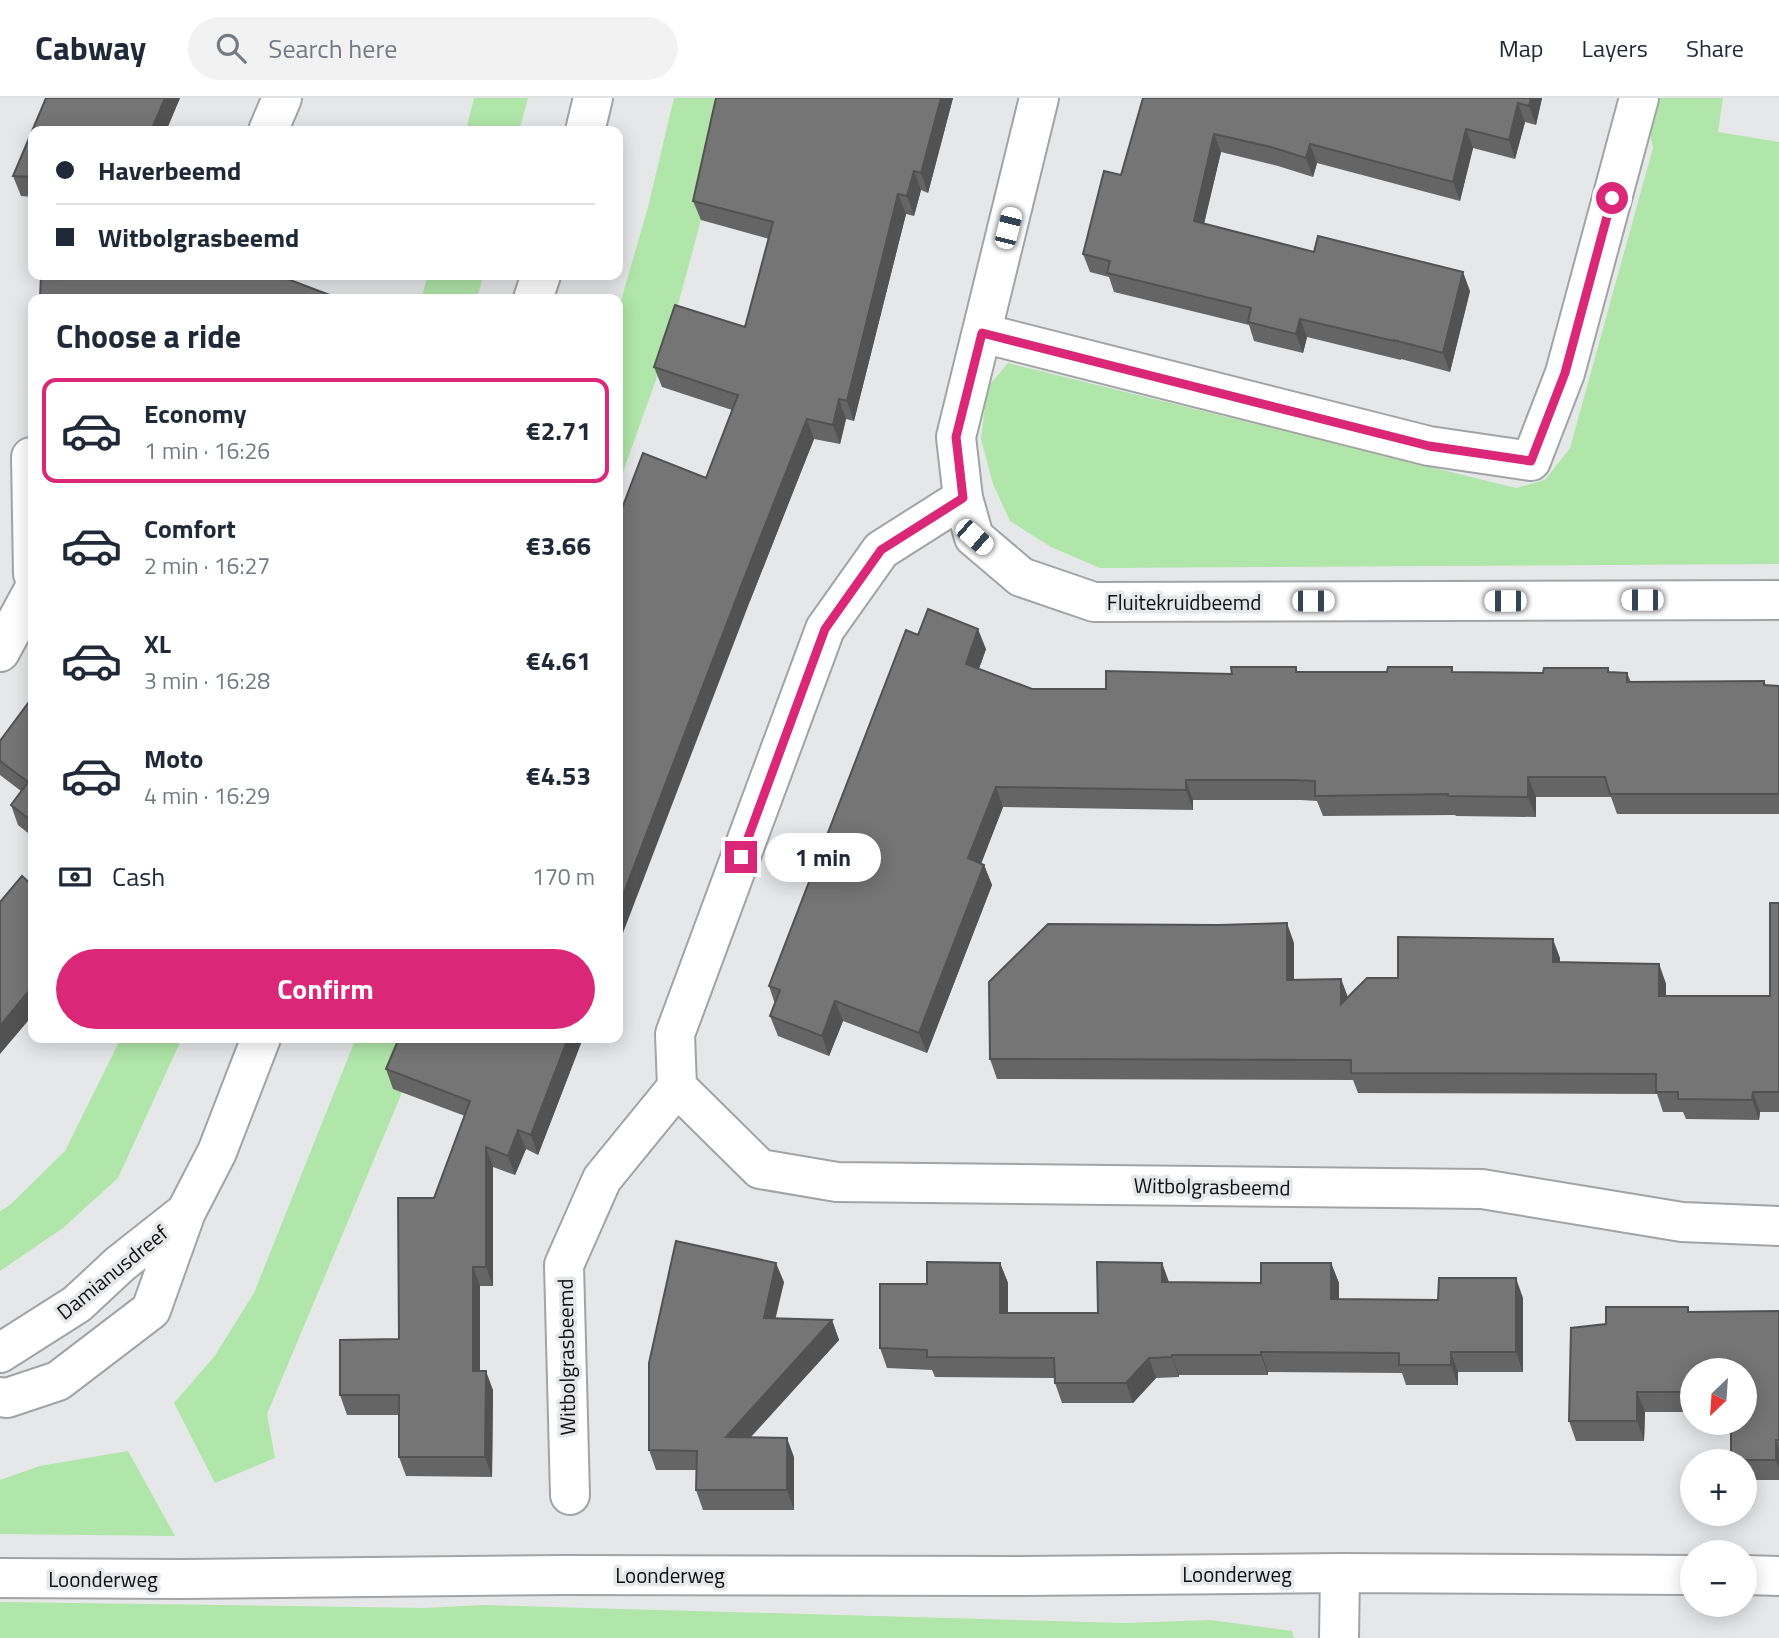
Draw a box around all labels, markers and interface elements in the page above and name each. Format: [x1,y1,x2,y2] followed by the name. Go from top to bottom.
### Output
[188,17,678,80] search box
[35,23,146,73] text: Cabway
[212,29,250,67] icon: search
[268,29,397,68] text: Search here
[1499,30,1544,66] text: Map
[1582,30,1648,66] text: Layers
[1686,30,1744,66] text: Share
[98,151,241,190] text: Haverbeemd
[1596,182,1628,214] route start
[993,205,1024,251] car
[98,218,299,257] text: Witbolgrasbeemd
[56,312,241,360] text: Choose a ride
[144,394,246,433] text: Economy
[60,399,123,462] icon: car
[526,411,591,450] text: €2.71
[144,433,270,468] text: 1 min · 16:26
[144,509,236,548] text: Comfort
[60,514,123,577] icon: car
[952,515,997,559] car
[526,526,591,565] text: €3.66
[144,548,270,583] text: 2 min · 16:27
[1107,586,1261,618] street label: Fluitekruidbeemd
[1622,590,1664,611] car
[1293,591,1335,612] car
[1485,591,1527,612] car
[144,624,171,663] text: XL
[60,629,123,692] icon: car
[526,641,591,680] text: €4.61
[144,663,270,698] text: 3 min · 16:28
[144,739,203,778] text: Moto
[60,744,123,807] icon: car
[526,756,591,795] text: €4.53
[144,778,270,813] text: 4 min · 16:29
[766,832,881,882] callout: 1 min
[795,840,851,875] text: 1 min
[725,841,757,873] route end
[112,857,165,896] text: Cash
[56,858,94,896] icon: cash
[532,859,595,894] text: 170 m
[56,949,595,1029] button: Confirm
[1133,1169,1291,1203] street label: Witbolgrasbeemd
[49,1217,175,1327] street label: Damianusdreef
[549,1278,583,1436] street label: Witbolgrasbeemd
[1680,1358,1757,1435] north arrow
[1680,1358,1757,1617] map controls
[1680,1449,1757,1526] button: +
[1680,1540,1757,1617] button: −
[1182,1558,1292,1590] street label: Loonderweg
[615,1559,725,1591] street label: Loonderweg
[48,1563,158,1595] street label: Loonderweg

